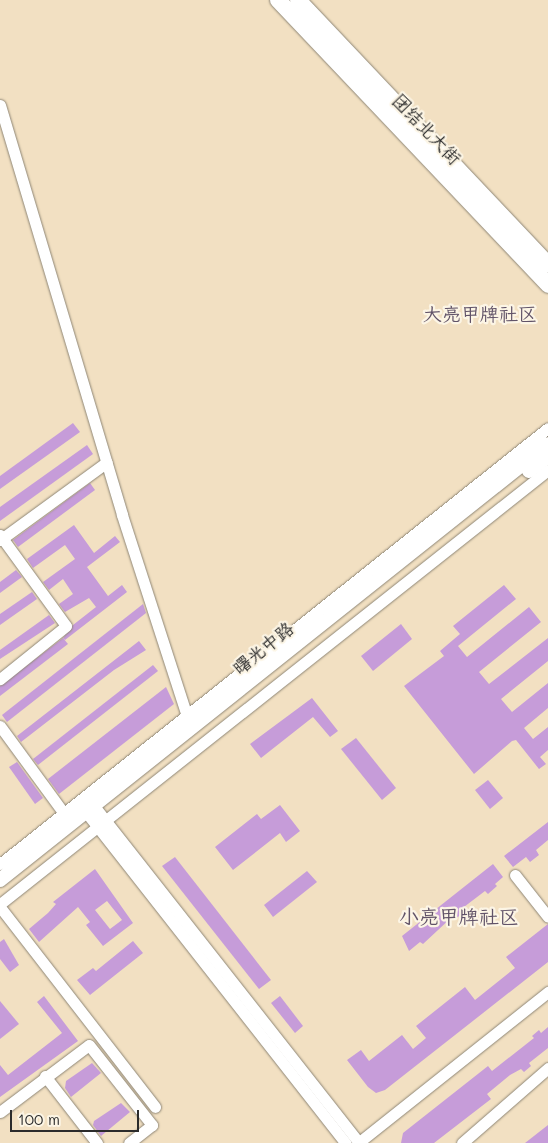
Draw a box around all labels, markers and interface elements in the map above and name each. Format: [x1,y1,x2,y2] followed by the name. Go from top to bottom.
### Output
[388,89,466,169] street label: 团结北大街
[423,303,537,325] district label: 大亮甲牌社区
[228,617,298,679] street label: 曙光中路
[399,904,519,928] district label: 小亮甲牌社区
[12,1100,141,1132] scale bar
[18,1109,60,1129] text: 100 m

